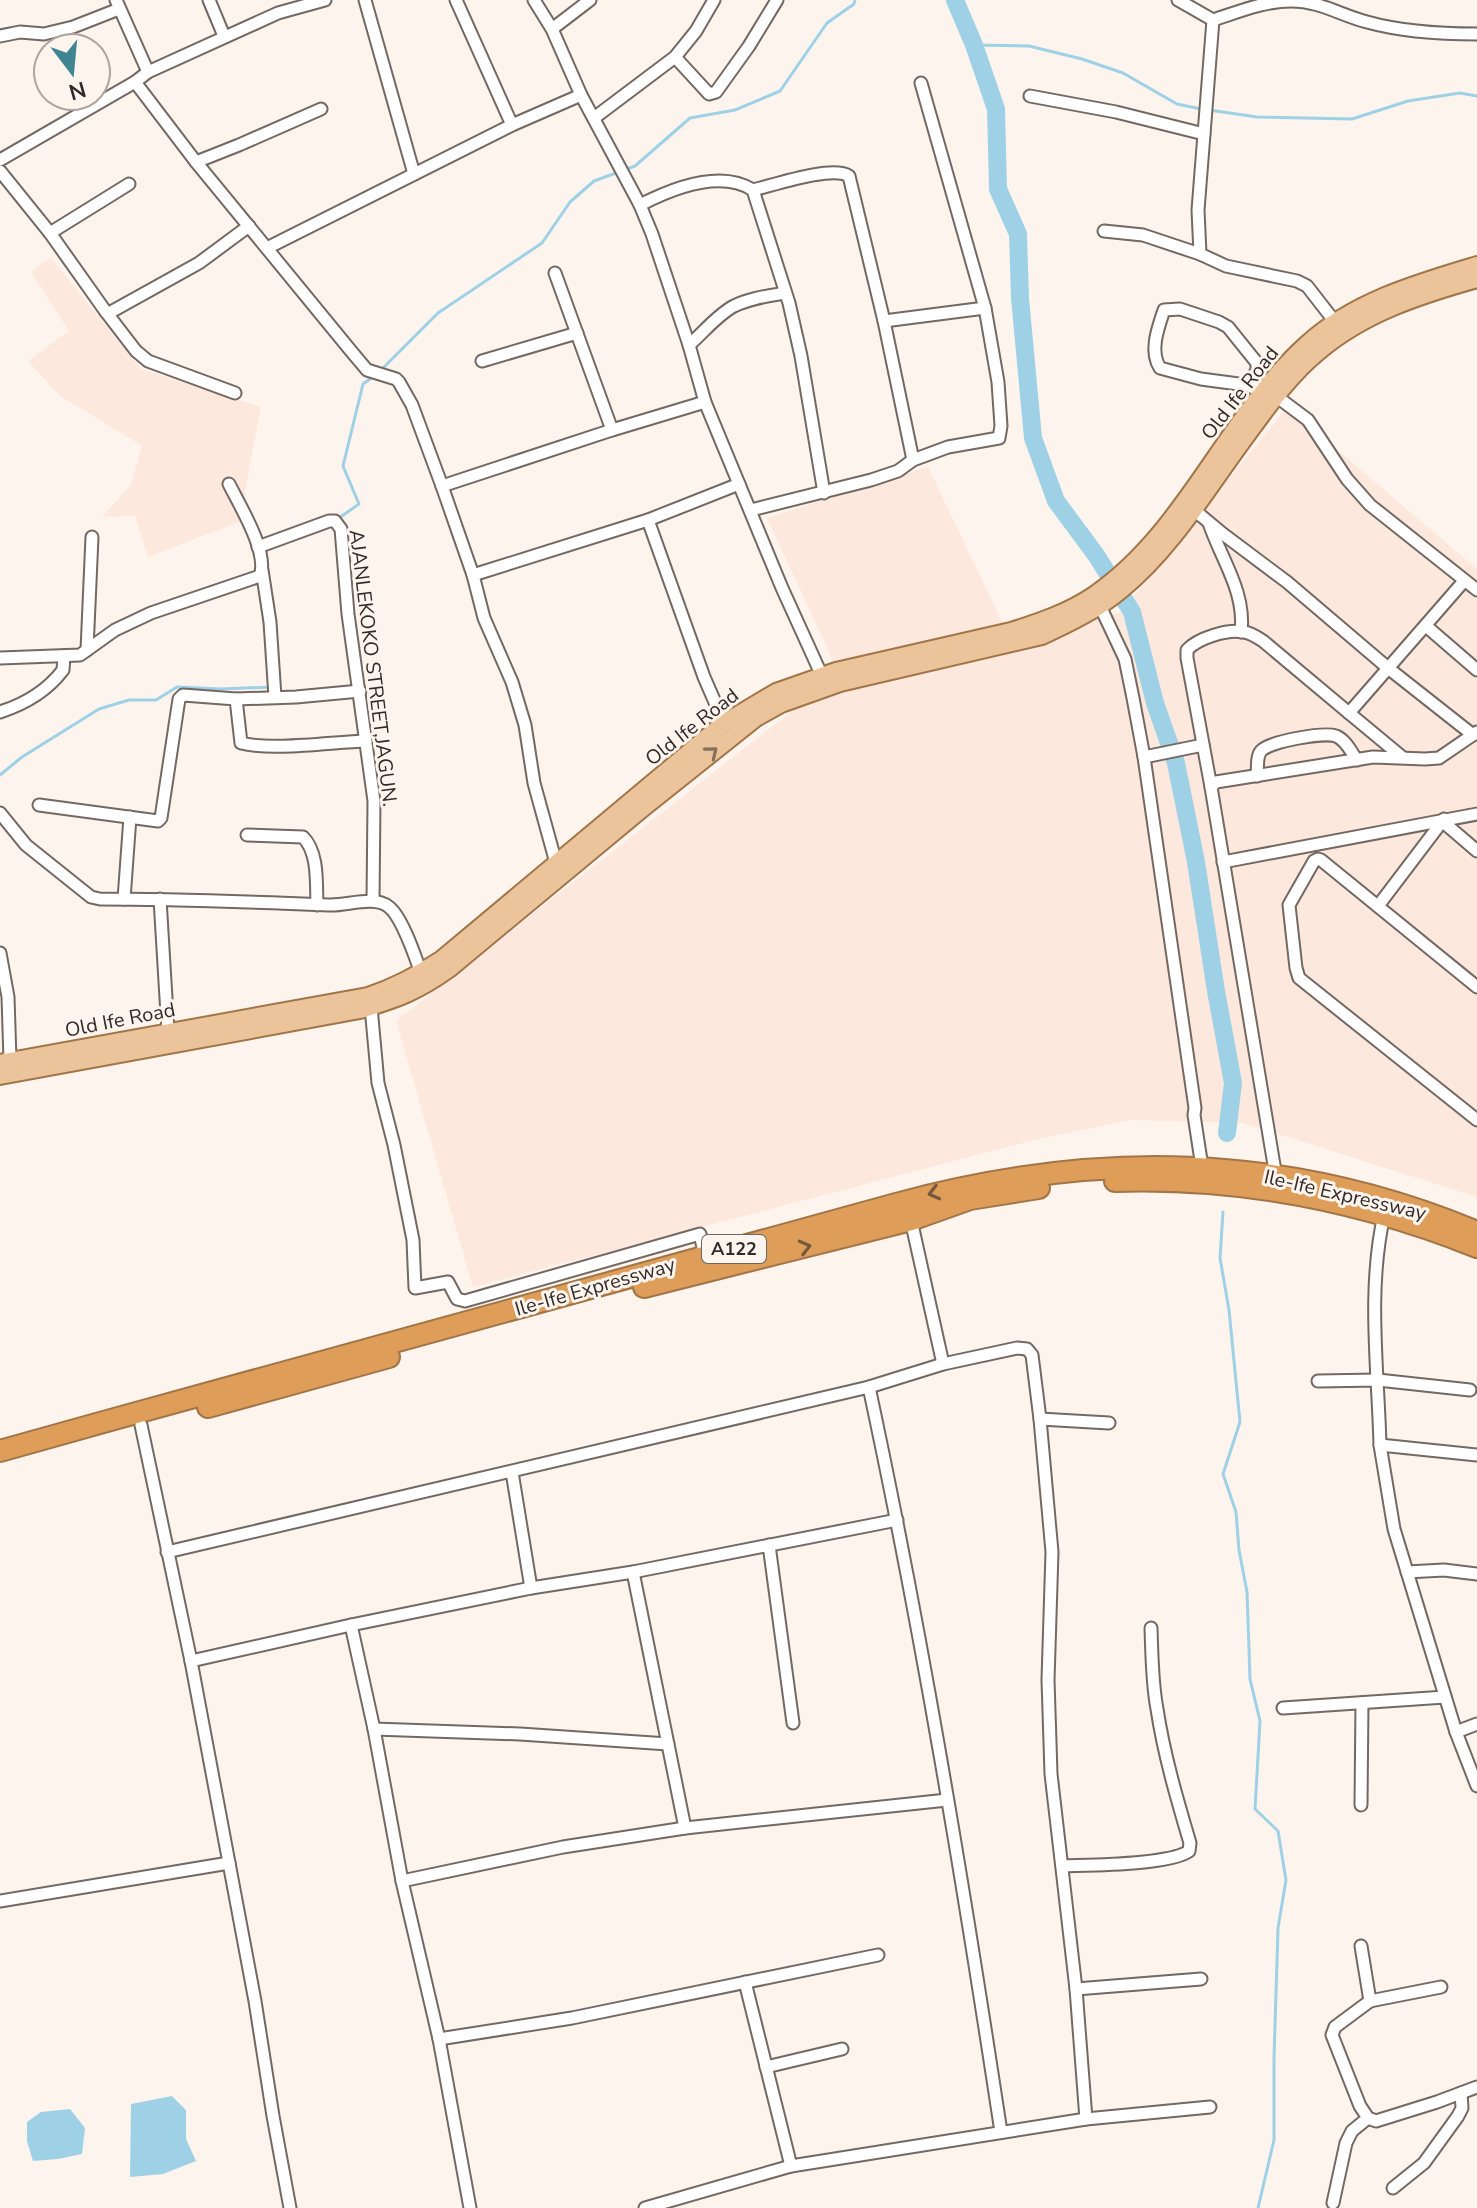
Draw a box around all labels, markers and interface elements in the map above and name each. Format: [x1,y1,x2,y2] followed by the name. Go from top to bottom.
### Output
[32,32,112,112] north arrow
[65,74,89,107] text: N
[1195,341,1285,445] street label: Old Ife Road
[343,528,403,808] street label: AJANLEKOKO STREET,JAGUN.
[640,682,744,772] street label: Old Ife Road
[703,748,718,762] one-way arrow
[63,996,177,1044] street label: Old Ife Road
[1261,1163,1429,1227] street label: Ile-Ife Expressway
[927,1184,941,1201] one-way arrow
[702,1235,766,1263] road number: A122
[798,1239,812,1256] one-way arrow
[512,1251,679,1323] street label: Ile-Ife Expressway

